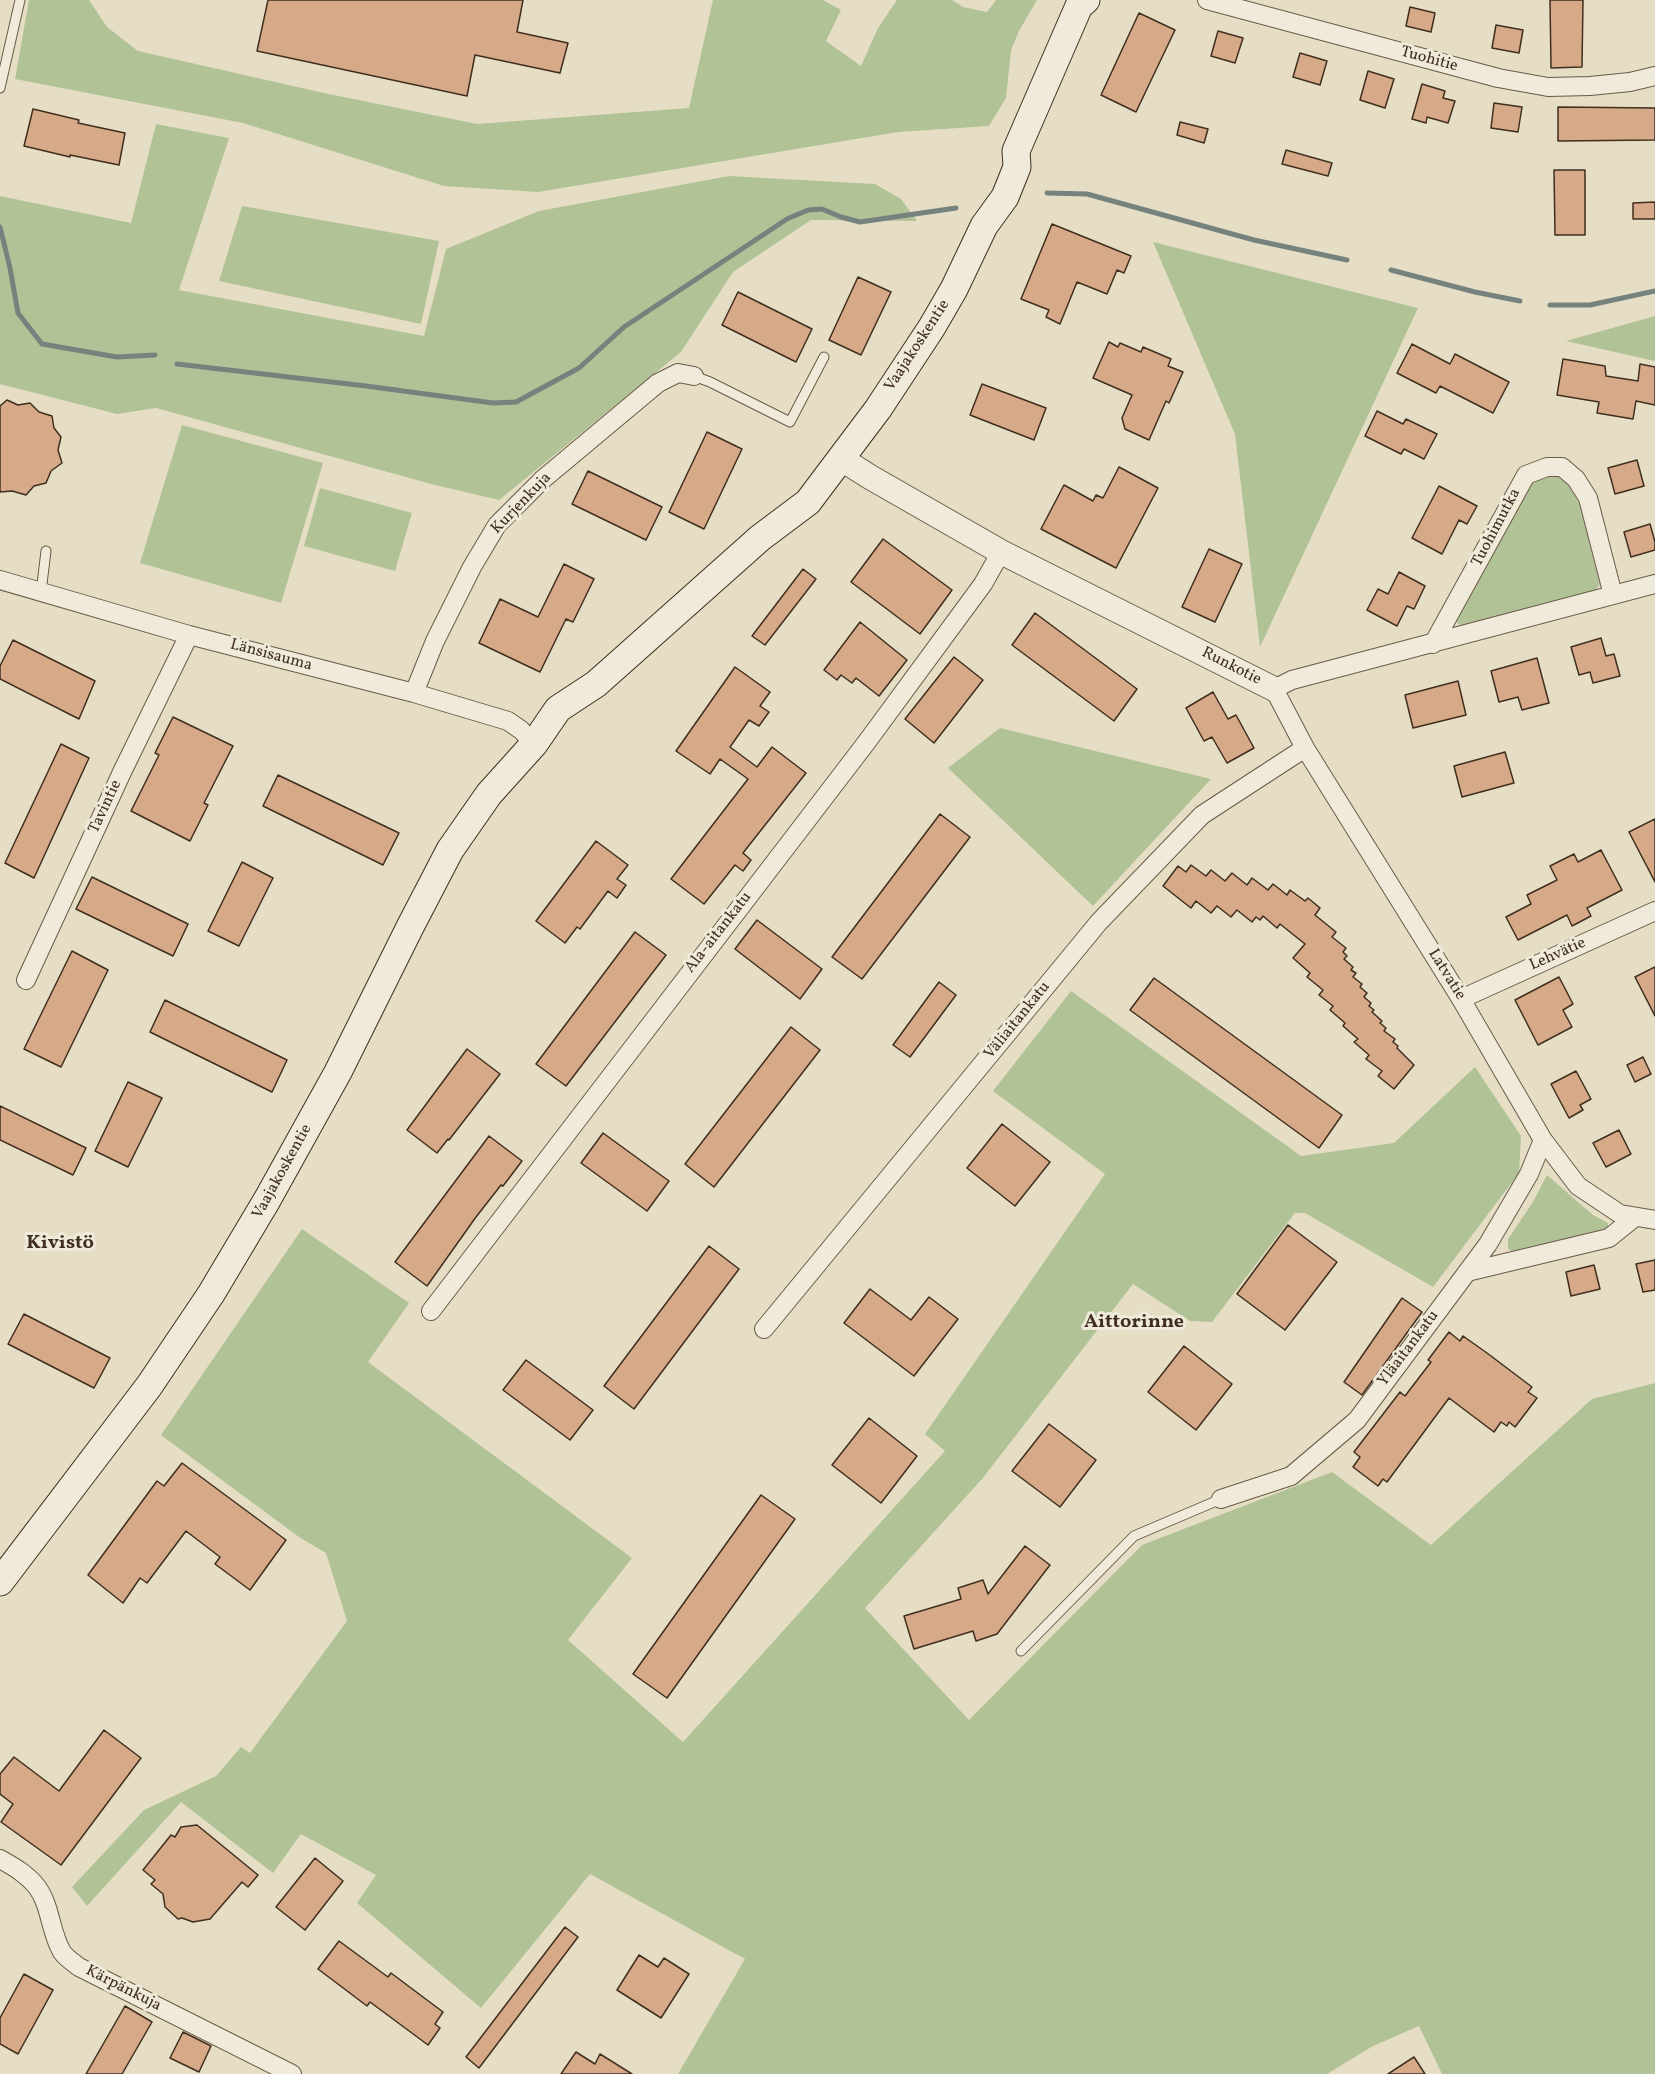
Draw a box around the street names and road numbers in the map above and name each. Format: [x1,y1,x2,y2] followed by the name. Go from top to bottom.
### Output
[1398,43,1460,77] street label: Tuohitie
[881,297,955,395] street label: Vaajakoskentie
[488,469,556,539] street label: Kurjenkuja
[1468,486,1526,570] street label: Tuohimutka
[228,636,314,676] street label: Länsisauma
[1198,644,1264,690] street label: Runkotie
[85,777,127,837] street label: Tavintie
[681,889,757,977] street label: Ala-aitankatu
[1527,934,1589,976] street label: Lehvätie
[1423,946,1469,1004] street label: Latvatie
[981,978,1055,1064] street label: Väliaitankatu
[249,1121,317,1223] street label: Vaajakoskentie
[1374,1307,1444,1391] street label: Yläaitankatu
[82,1962,164,2016] street label: Kärpänkuja

